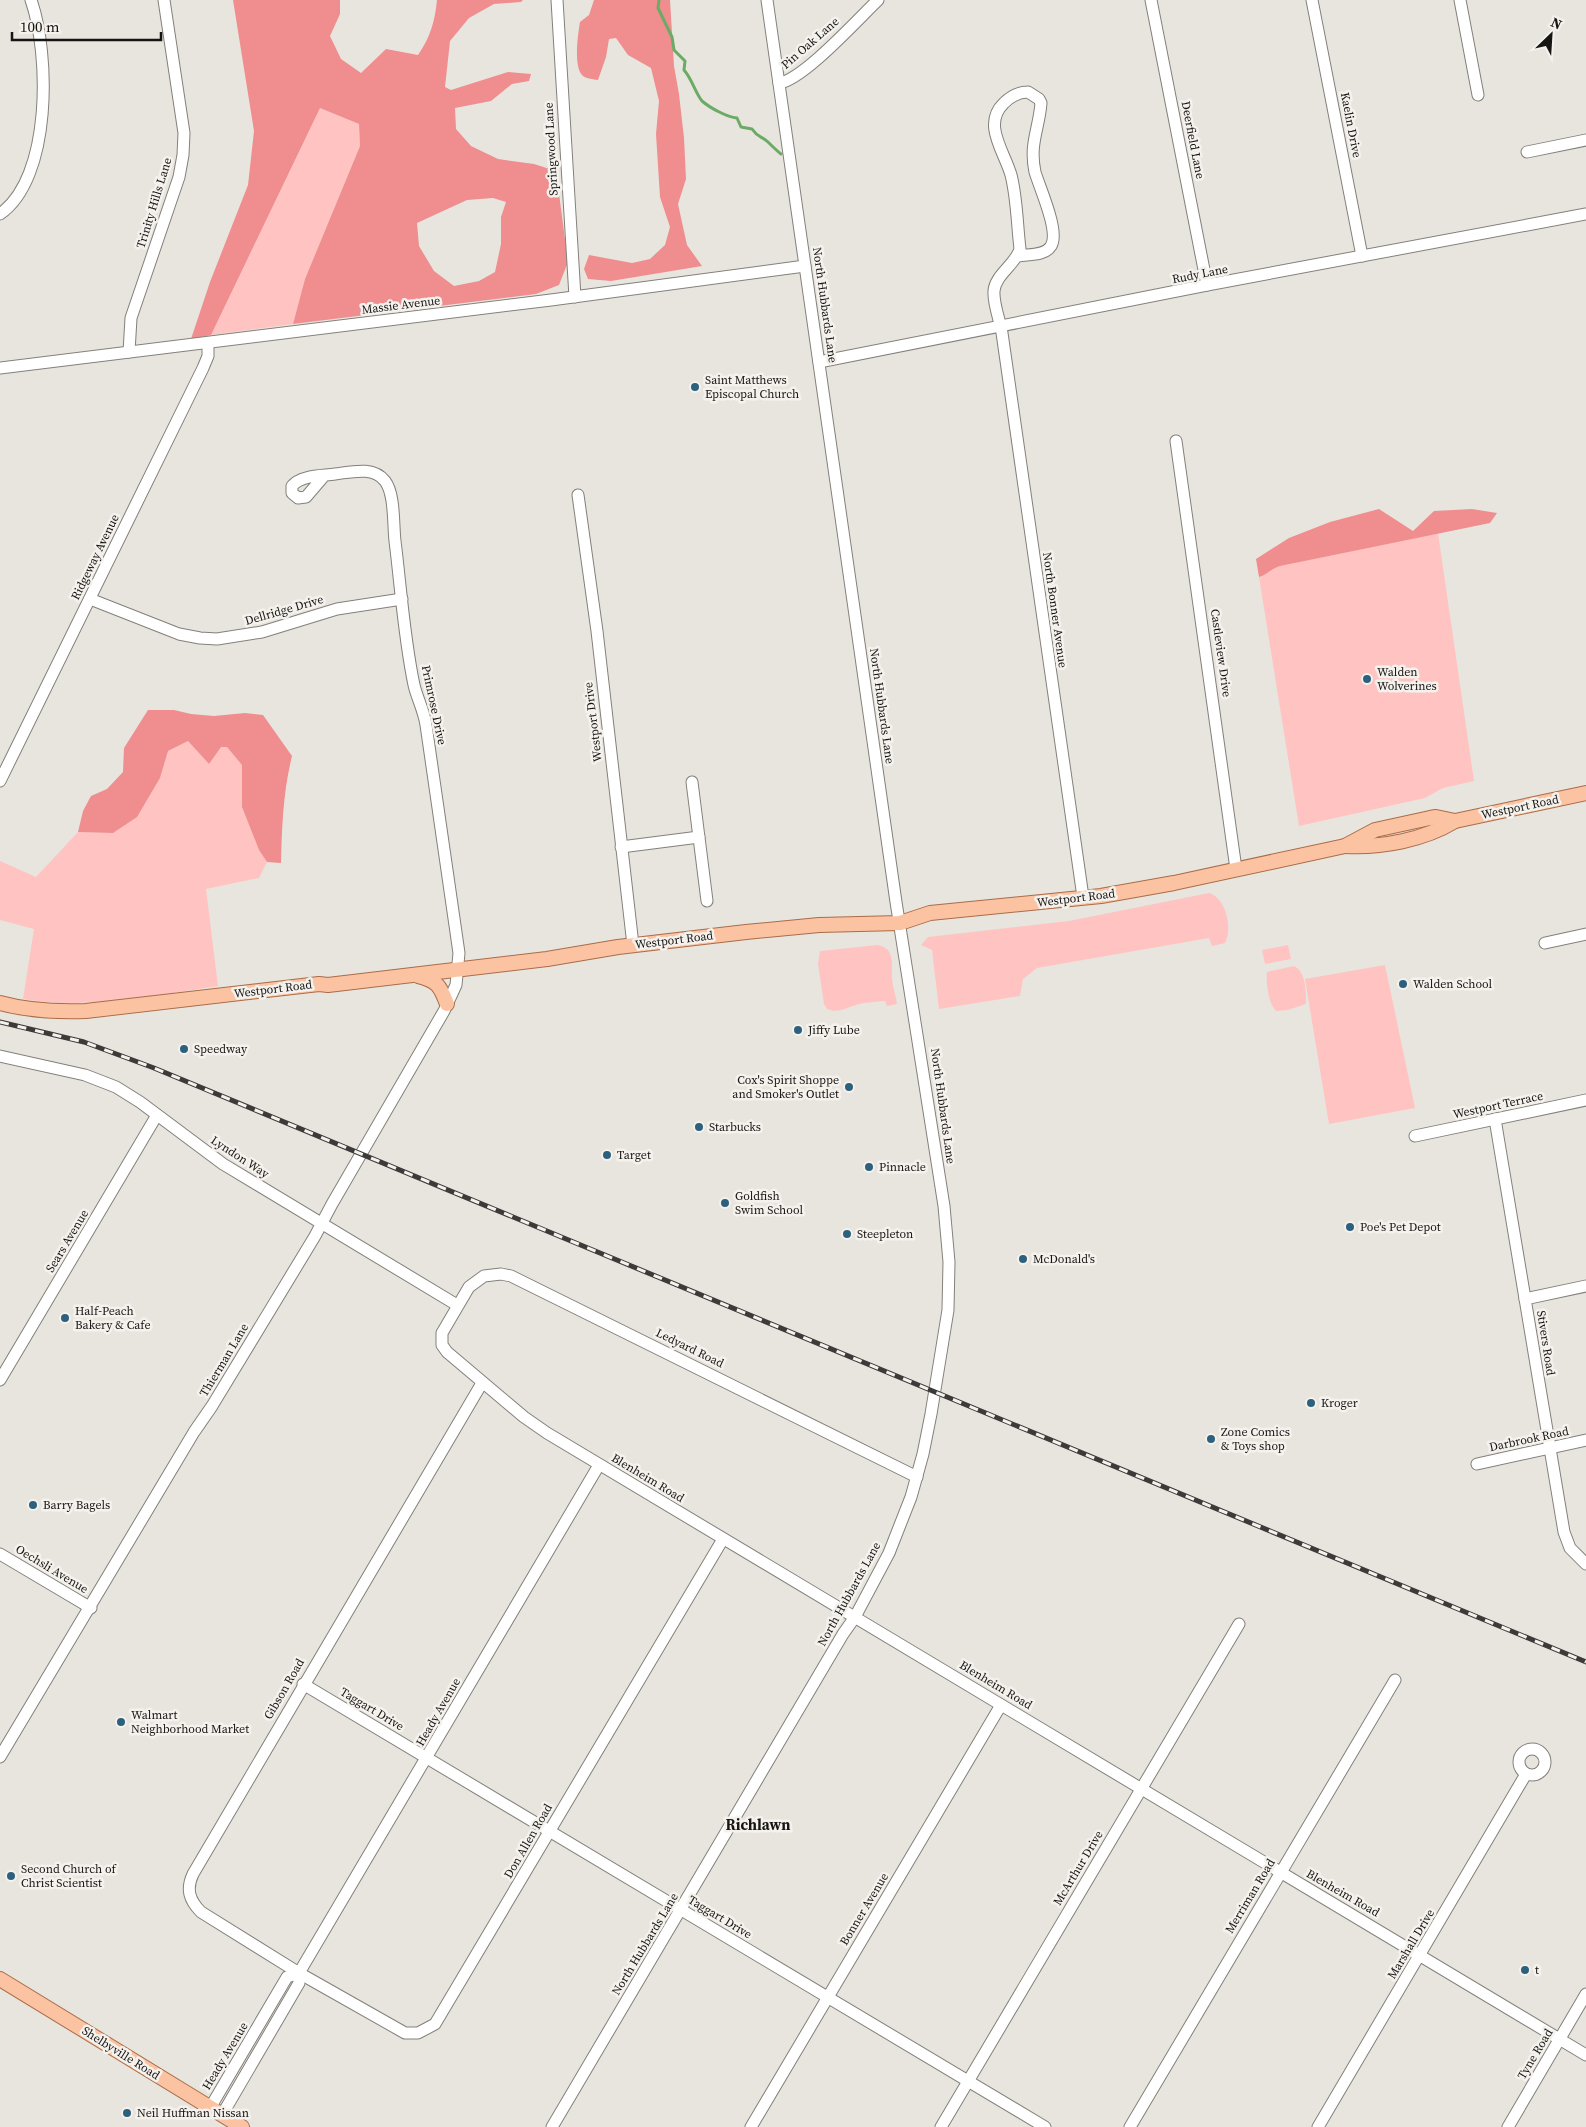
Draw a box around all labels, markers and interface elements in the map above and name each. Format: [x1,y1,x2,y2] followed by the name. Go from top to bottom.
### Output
[12,10,161,42] scale bar
[1526,10,1576,60] north arrow
[1548,12,1565,34] text: N
[778,14,842,72] street label: Pin Oak Lane
[20,16,60,37] text: 100 m
[1337,91,1365,159] street label: Kaelin Drive
[1178,100,1208,180] street label: Deerfield Lane
[541,102,561,196] street label: Springwood Lane
[133,156,175,250] street label: Trinity Hills Lane
[809,246,841,364] street label: North Hubbards Lane
[1171,261,1229,287] street label: Rudy Lane
[361,292,441,318] street label: Massie Avenue
[705,372,799,402] place label: Saint Matthews Episcopal Church
[689,381,701,393] marker: Saint Matthews Episcopal Church
[67,511,123,603] street label: Ridgeway Avenue
[1039,551,1071,669] street label: North Bonner Avenue
[243,591,325,629] street label: Dellridge Drive
[1207,608,1235,698] street label: Castleview Drive
[866,647,898,765] street label: North Hubbards Lane
[418,664,450,746] street label: Primrose Drive
[1377,664,1437,694] place label: Walden Wolverines
[1361,673,1373,685] marker: Walden Wolverines
[580,681,606,763] street label: Westport Drive
[1480,791,1560,823] street label: Westport Road
[1036,885,1116,911] street label: Westport Road
[634,927,714,953] street label: Westport Road
[233,976,313,1002] street label: Westport Road
[1413,976,1493,992] place label: Walden School
[1397,978,1409,990] marker: Walden School
[807,1022,860,1038] place label: Jiffy Lube
[792,1024,804,1036] marker: Jiffy Lube
[194,1041,248,1057] place label: Speedway
[178,1043,190,1055] marker: Speedway
[927,1047,959,1165] street label: North Hubbards Lane
[732,1072,839,1102] place label: Cox's Spirit Shoppe and Smoker's Outlet
[843,1081,855,1093] marker: Cox's Spirit Shoppe and Smoker's Outlet
[1451,1088,1545,1122] street label: Westport Terrace
[709,1119,761,1135] place label: Starbucks
[693,1121,705,1133] marker: Starbucks
[208,1132,273,1182] street label: Lyndon Way
[617,1147,651,1163] place label: Target
[601,1149,613,1161] marker: Target
[879,1159,926,1175] place label: Pinnacle
[863,1161,875,1173] marker: Pinnacle
[735,1188,803,1218] place label: Goldfish Swim School
[719,1197,731,1209] marker: Goldfish Swim School
[42,1207,92,1275] street label: Sears Avenue
[1360,1219,1441,1235] place label: Poe's Pet Depot
[1344,1221,1356,1233] marker: Poe's Pet Depot
[857,1226,913,1242] place label: Steepleton
[841,1228,853,1240] marker: Steepleton
[1033,1251,1095,1267] place label: McDonald's
[1017,1253,1029,1265] marker: McDonald's
[75,1303,151,1333] place label: Half-Peach Bakery & Cafe
[1533,1309,1559,1377] street label: Stivers Road
[59,1312,71,1324] marker: Half-Peach Bakery & Cafe
[196,1320,252,1400] street label: Thierman Lane
[653,1325,727,1371] street label: Ledyard Road
[1321,1395,1358,1411] place label: Kroger
[1305,1397,1317,1409] marker: Kroger
[1488,1423,1570,1455] street label: Darbrook Road
[1221,1424,1290,1454] place label: Zone Comics & Toys shop
[1205,1433,1217,1445] marker: Zone Comics & Toys shop
[609,1450,687,1506] street label: Blenheim Road
[43,1497,110,1513] place label: Barry Bagels
[27,1499,39,1511] marker: Barry Bagels
[814,1539,884,1649] street label: North Hubbards Lane
[13,1541,91,1597] street label: Oechsli Avenue
[260,1656,308,1722] street label: Gibson Road
[957,1657,1035,1713] street label: Blenheim Road
[412,1675,464,1749] street label: Heady Avenue
[337,1684,407,1734] street label: Taggart Drive
[131,1707,249,1737] place label: Walmart Neighborhood Market
[115,1716,127,1728] marker: Walmart Neighborhood Market
[500,1801,556,1881] street label: Don Allen Road
[725,1814,791,1835] district label: Richlawn
[1049,1828,1107,1908] street label: McArthur Drive
[1221,1855,1279,1936] street label: Merriman Road
[21,1861,118,1891] place label: Second Church of Christ Scientist
[1303,1866,1383,1921] street label: Blenheim Road
[5,1870,17,1882] marker: Second Church of Christ Scientist
[836,1870,892,1948] street label: Bonner Avenue
[608,1890,682,1998] street label: North Hubbards Lane
[685,1892,755,1942] street label: Taggart Drive
[1384,1906,1438,1982] street label: Marshall Drive
[1535,1962,1539,1978] place label: t
[1519,1964,1531,1976] marker: t
[198,2019,252,2093] street label: Heady Avenue
[79,2023,163,2083] street label: Shelbyville Road
[1514,2026,1556,2082] street label: Tyne Road
[137,2105,249,2121] place label: Neil Huffman Nissan
[121,2107,133,2119] marker: Neil Huffman Nissan

